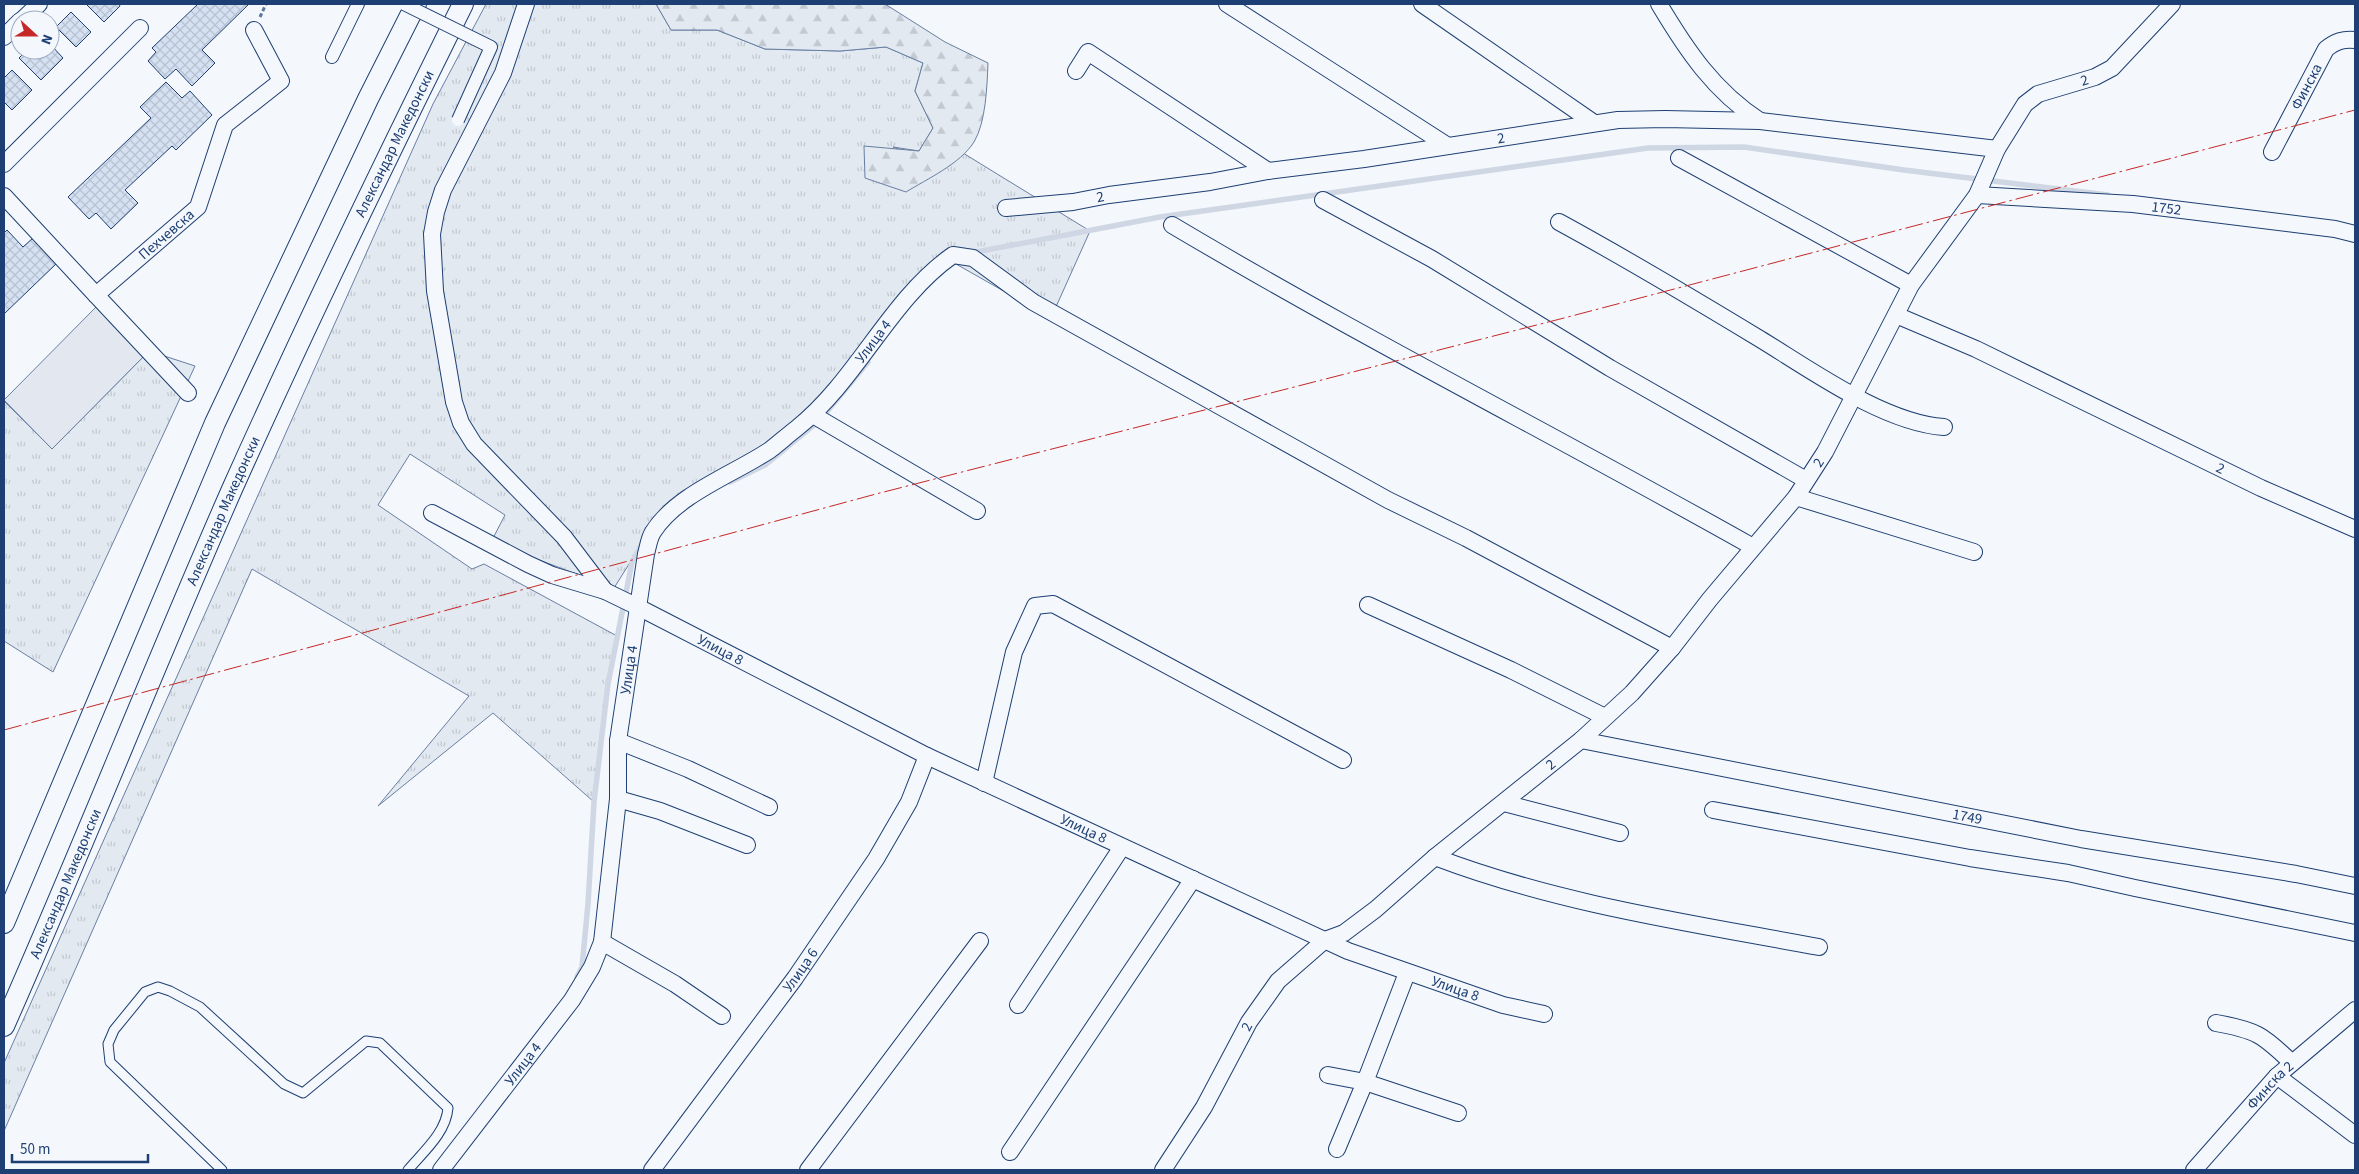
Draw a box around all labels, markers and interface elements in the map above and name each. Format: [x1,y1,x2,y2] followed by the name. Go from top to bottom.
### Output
[10,10,60,60] north arrow
[35,31,57,47] text: N
[2286,60,2328,114] street label: Финска
[350,67,440,221] street label: Александар Македонски
[2078,69,2091,92] street label: 2
[1496,128,1506,149] street label: 2
[1095,186,1106,208] street label: 2
[2150,196,2183,221] street label: 1752
[134,205,199,265] street label: Пехчевска
[850,315,897,368] street label: Улица 4
[182,433,266,589] street label: Александар Македонски
[1808,454,1830,472] street label: 2
[2212,458,2228,480] street label: 2
[694,629,747,671] street label: Улица 8
[615,643,643,696] street label: Улица 4
[1541,754,1560,775] street label: 2
[1951,804,1984,830] street label: 1749
[25,806,107,962] street label: Александар Македонски
[1057,809,1110,849] street label: Улица 8
[778,944,823,997] street label: Улица 6
[1428,971,1482,1007] street label: Улица 8
[1236,1019,1258,1035] street label: 2
[500,1038,547,1090] street label: Улица 4
[2242,1056,2298,1114] street label: Финска 2
[12,1132,149,1164] scale bar
[20,1139,50,1160] text: 50 m

